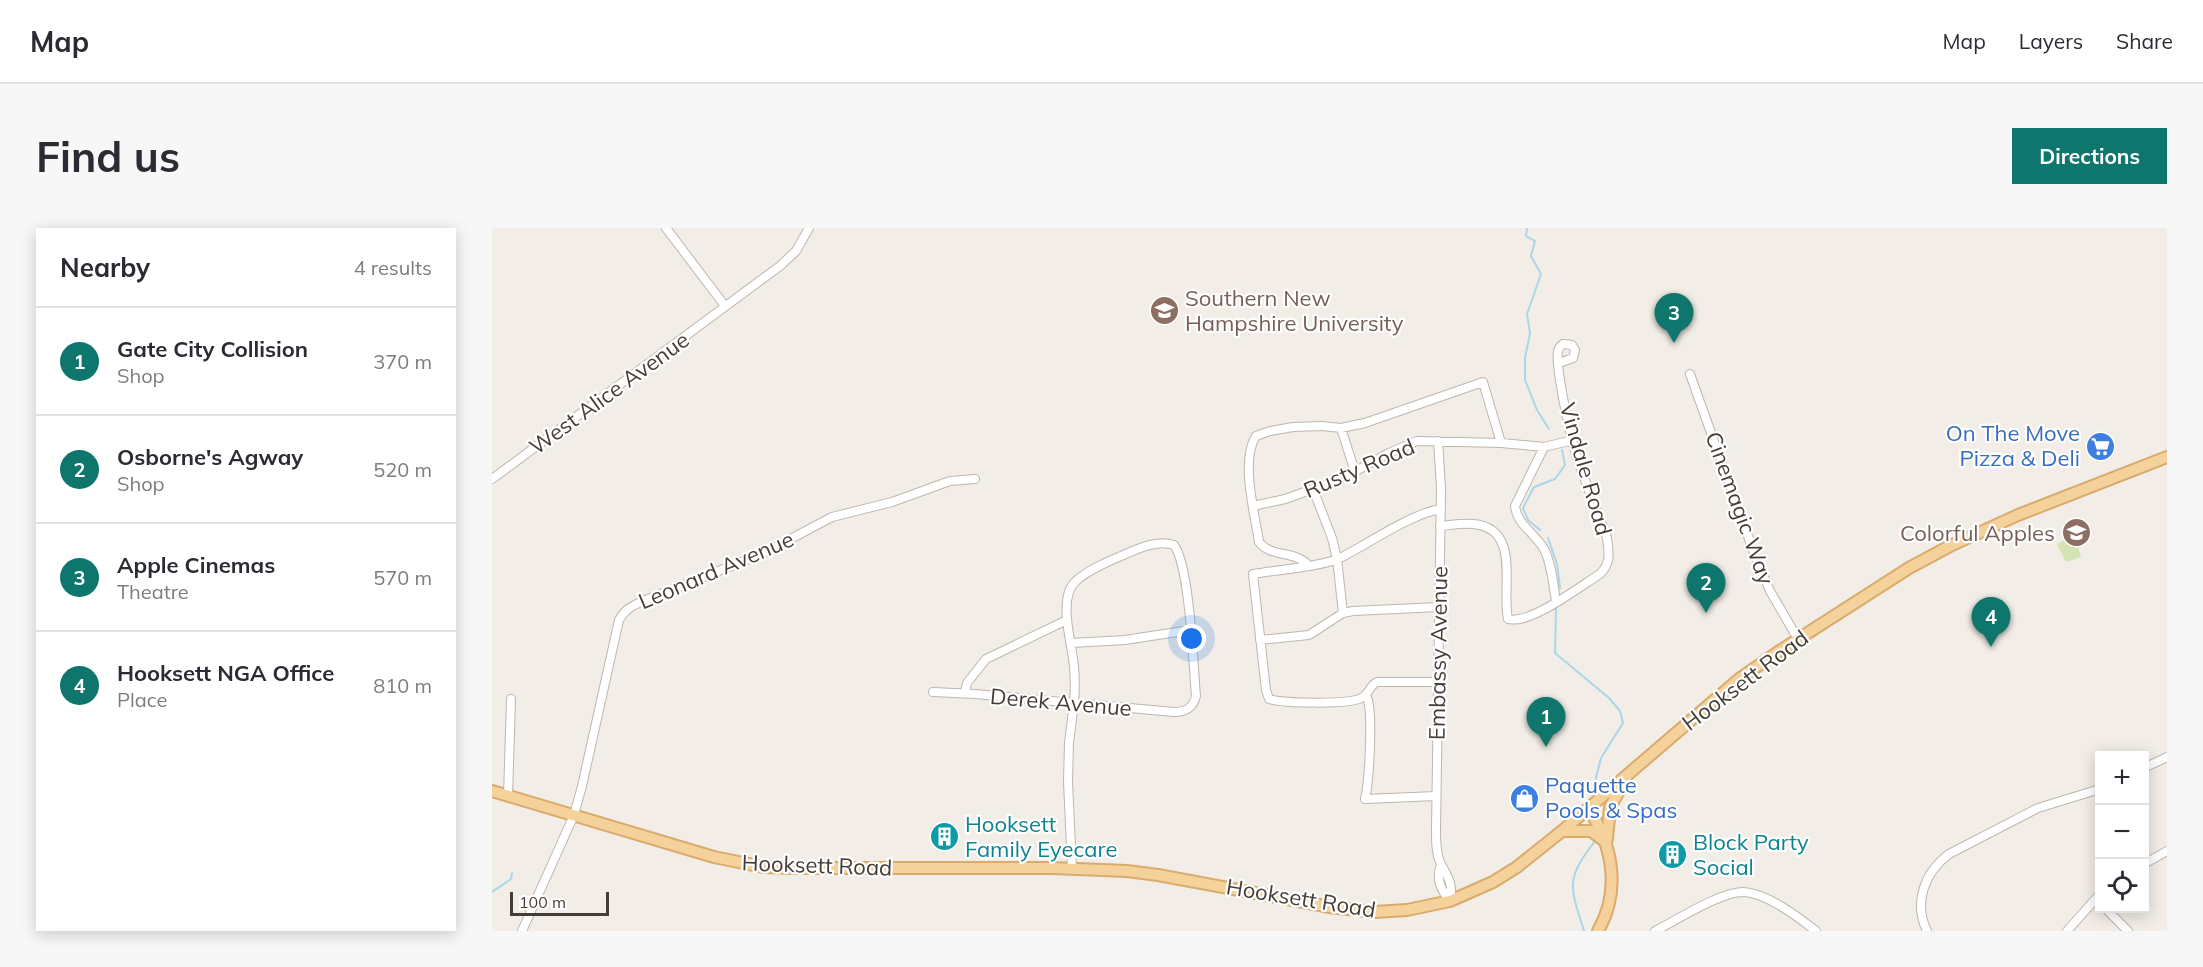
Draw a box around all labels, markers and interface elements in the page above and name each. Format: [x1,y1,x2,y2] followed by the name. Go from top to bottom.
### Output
[30,24,89,59] text: Map
[1943,28,1986,54] text: Map
[2019,28,2083,54] text: Layers
[2116,28,2173,54] text: Share
[2012,128,2167,184] button: Directions
[36,130,180,183] text: Find us
[60,251,150,284] text: Nearby
[354,255,432,280] text: 4 results
[1185,284,1404,337] place label: Southern New Hampshire University
[1654,294,1694,343] pin: 3
[1148,295,1180,327] school or university icon: Southern New Hampshire University
[523,326,695,460] street label: West Alice Avenue
[117,335,308,363] text: Gate City Collision
[74,349,86,374] text: 1
[373,349,432,374] text: 370 m
[117,363,165,388] text: Shop
[1554,399,1618,539] street label: Vindale Road
[1946,419,2080,472] place label: On The Move Pizza & Deli
[1699,428,1781,589] street label: Cinemagic Way
[2085,430,2117,462] supermarket icon: On The Move Pizza & Deli
[1299,432,1419,504] street label: Rusty Road
[117,443,303,471] text: Osborne's Agway
[74,457,86,482] text: 2
[373,457,432,482] text: 520 m
[117,471,165,496] text: Shop
[2060,517,2092,549] school or university icon: Colorful Apples
[1900,519,2055,547] place label: Colorful Apples
[634,525,798,615] street label: Leonard Avenue
[117,551,275,579] text: Apple Cinemas
[1686,564,1726,613] pin: 2
[74,565,86,590] text: 3
[373,565,432,590] text: 570 m
[1422,566,1454,740] street label: Embassy Avenue
[117,579,189,604] text: Theatre
[1972,598,2010,647] pin: 4
[1676,623,1814,737] street label: Hooksett Road
[1177,624,1206,653] your location
[117,659,334,687] text: Hooksett NGA Office
[74,673,86,698] text: 4
[373,673,432,698] text: 810 m
[989,682,1133,722] street label: Derek Avenue
[117,687,167,712] text: Place
[1526,698,1566,747] pin: 1
[2095,751,2149,913] map controls
[2095,751,2149,805] button: +
[1545,771,1677,824] place label: Paquette Pools & Spas
[1508,782,1540,814] shop icon: Paquette Pools & Spas
[2095,805,2149,859] button: −
[965,810,1117,863] place label: Hooksett Family Eyecare
[928,821,960,853] building icon: Hooksett Family Eyecare
[1693,828,1809,881] place label: Block Party Social
[1656,839,1688,871] building icon: Block Party Social
[741,848,893,882] street label: Hooksett Road
[2095,859,2149,913] button: locate
[1224,872,1378,924] street label: Hooksett Road
[510,889,609,916] scale bar
[519,892,566,912] text: 100 m

